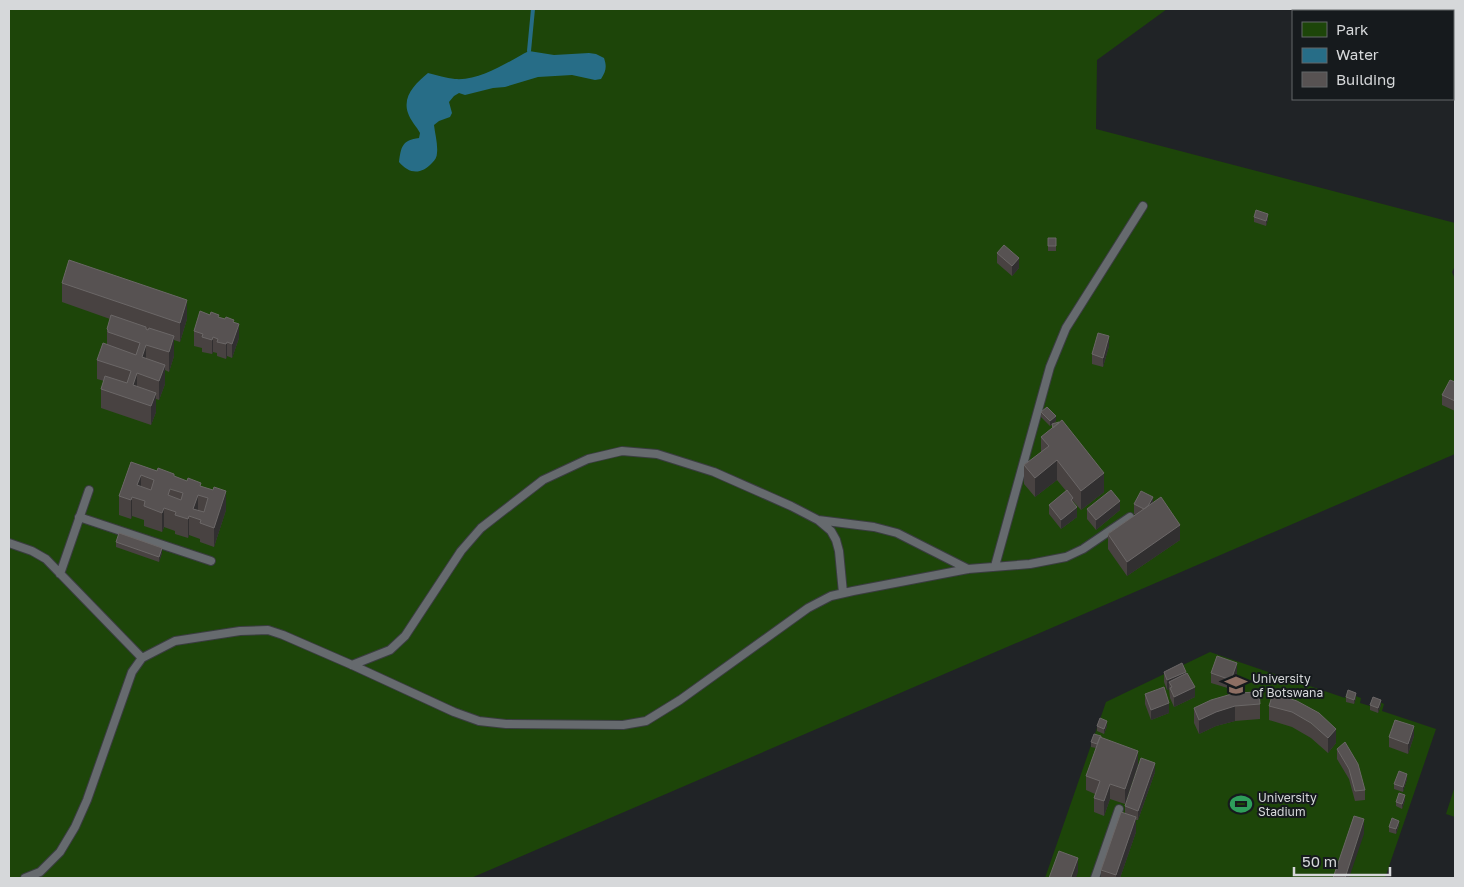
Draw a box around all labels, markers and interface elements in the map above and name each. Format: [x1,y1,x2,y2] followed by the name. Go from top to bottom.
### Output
[1292,10,1454,100] legend
[1336,20,1369,38] text: Park
[1336,45,1379,63] text: Water
[1336,70,1396,88] text: Building
[1252,671,1323,700] place label: University of Botswana
[1223,672,1249,698] school or university icon: University of Botswana
[1258,790,1317,819] place label: University Stadium
[1228,791,1254,817] sports icon: University Stadium
[1294,844,1390,876] scale bar
[1302,852,1337,870] text: 50 m

